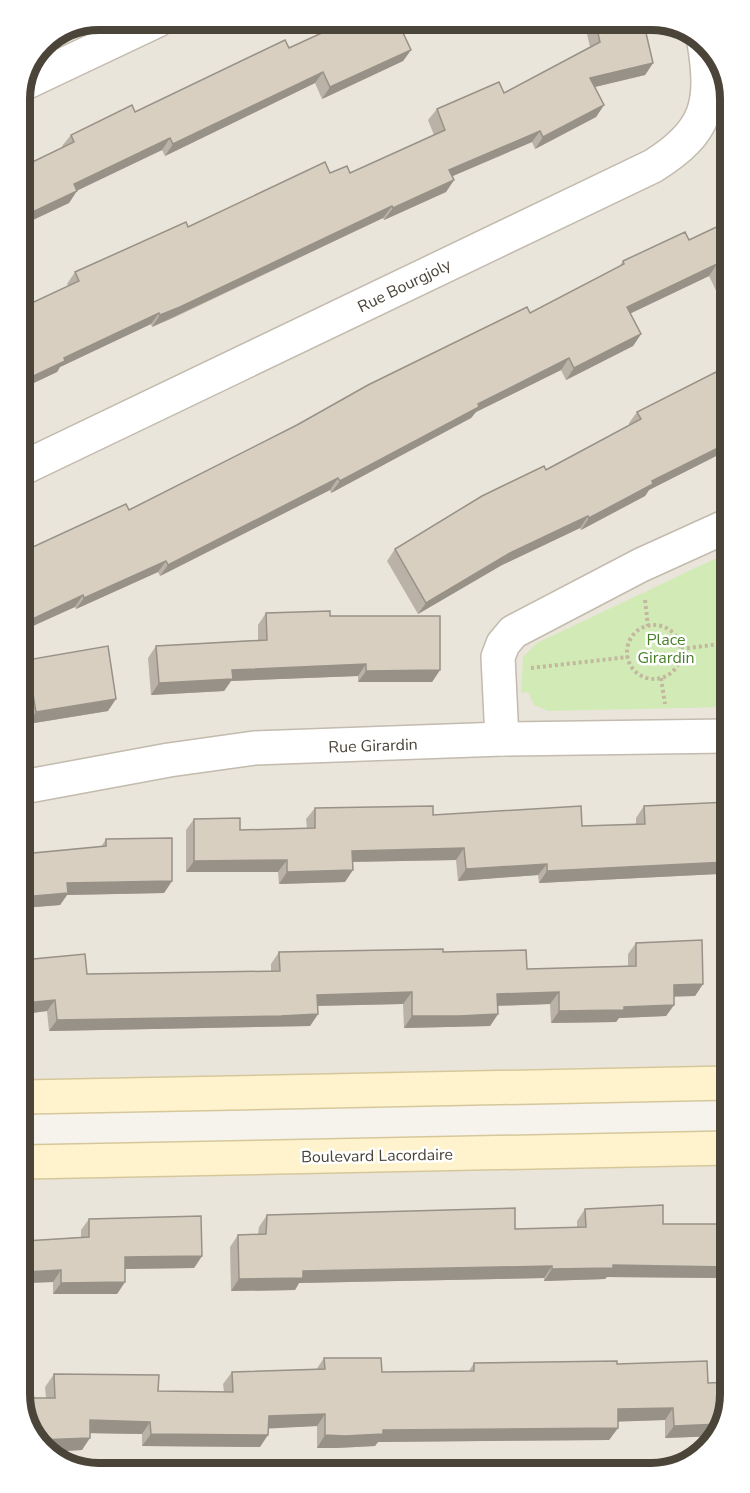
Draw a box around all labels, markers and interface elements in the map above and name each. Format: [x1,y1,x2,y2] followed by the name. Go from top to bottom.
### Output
[354,253,456,318] street label: Rue Bourgjoly
[637,629,695,669] park label: Place Girardin
[328,733,418,759] street label: Rue Girardin
[301,1144,453,1168] street label: Boulevard Lacordaire

